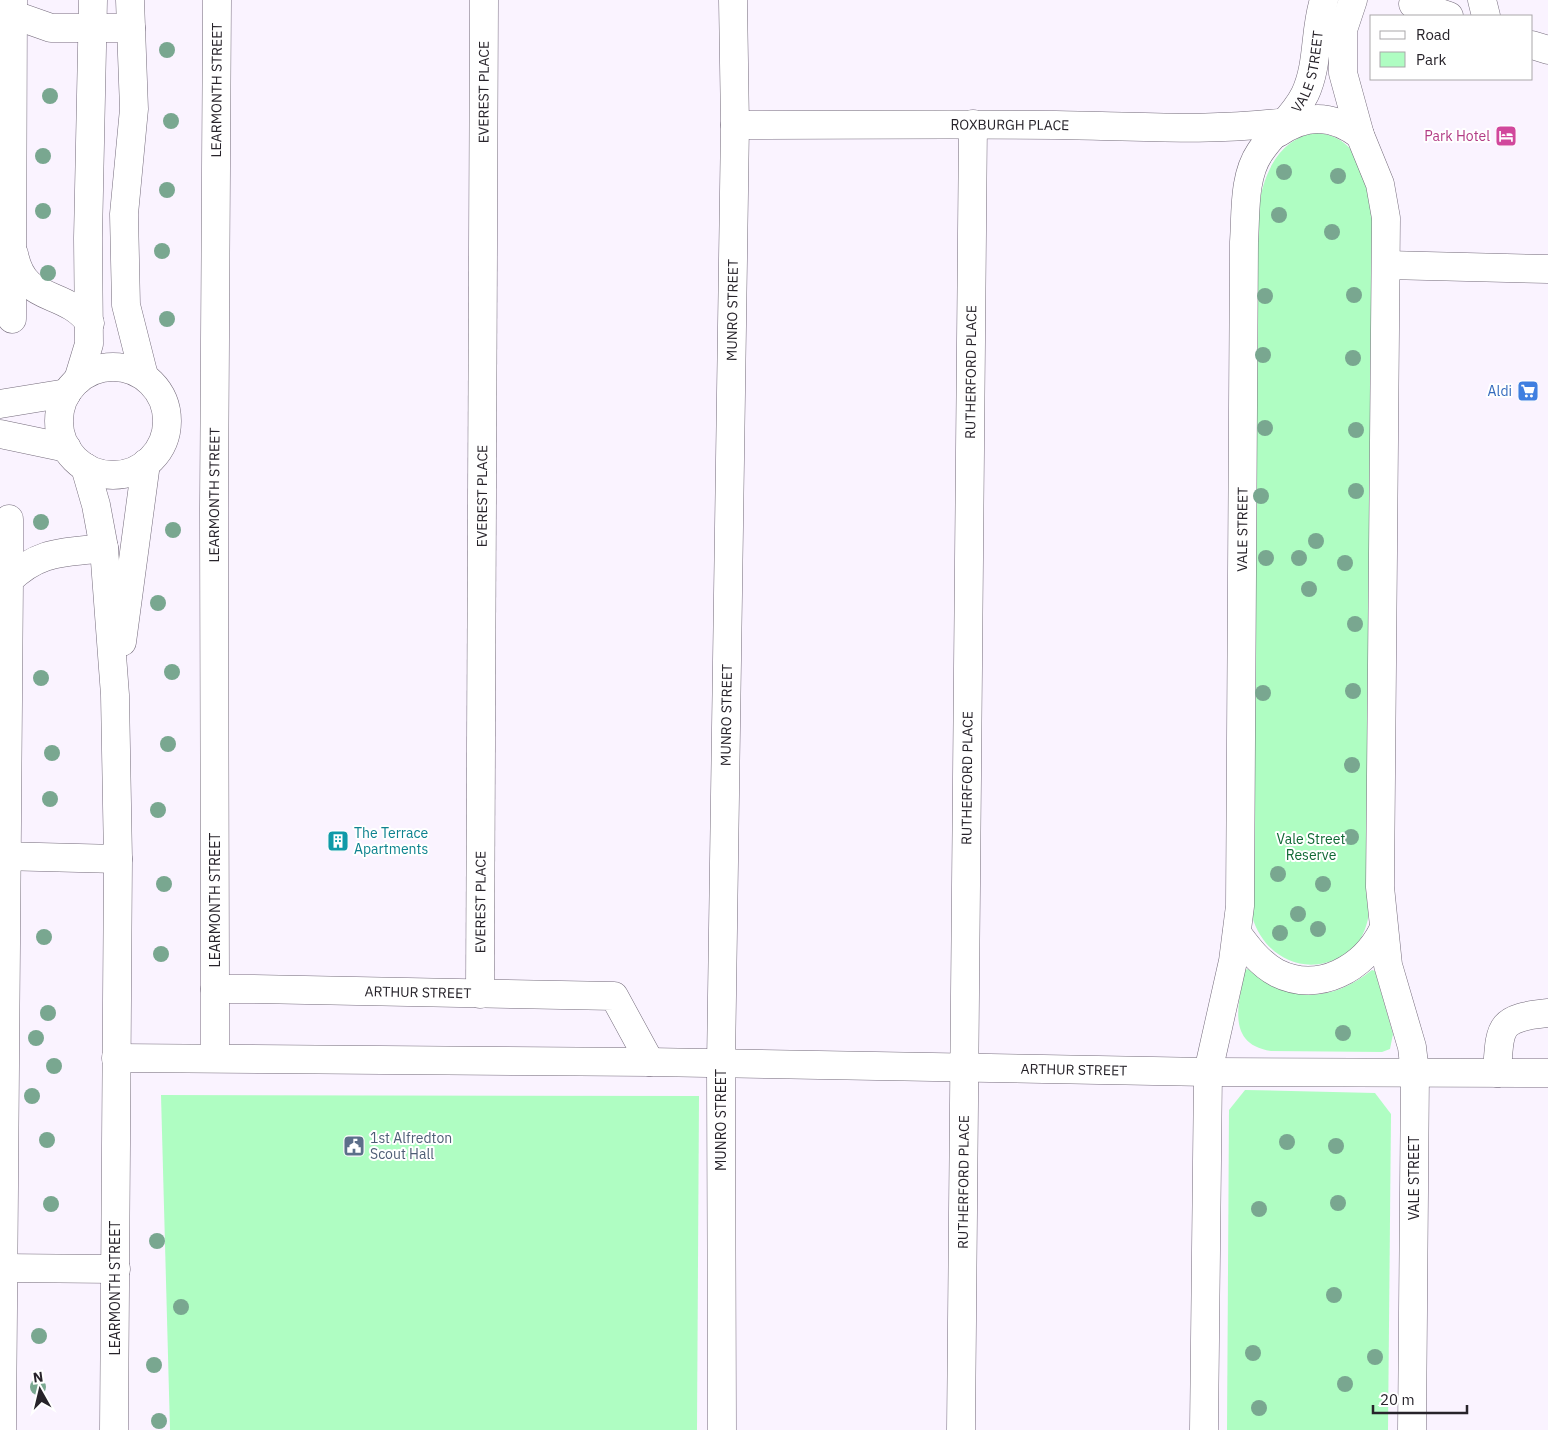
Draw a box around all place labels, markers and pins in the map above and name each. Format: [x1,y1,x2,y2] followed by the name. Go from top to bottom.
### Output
[1494,124,1518,148] hotel icon: Park Hotel
[1424,127,1490,145] place label: Park Hotel
[1516,379,1540,403] supermarket icon: Aldi
[1488,382,1512,400] place label: Aldi
[354,824,428,858] place label: The Terrace Apartments
[326,829,350,853] building icon: The Terrace Apartments
[370,1129,452,1163] place label: 1st Alfredton Scout Hall
[342,1134,366,1158] public building icon: 1st Alfredton Scout Hall

